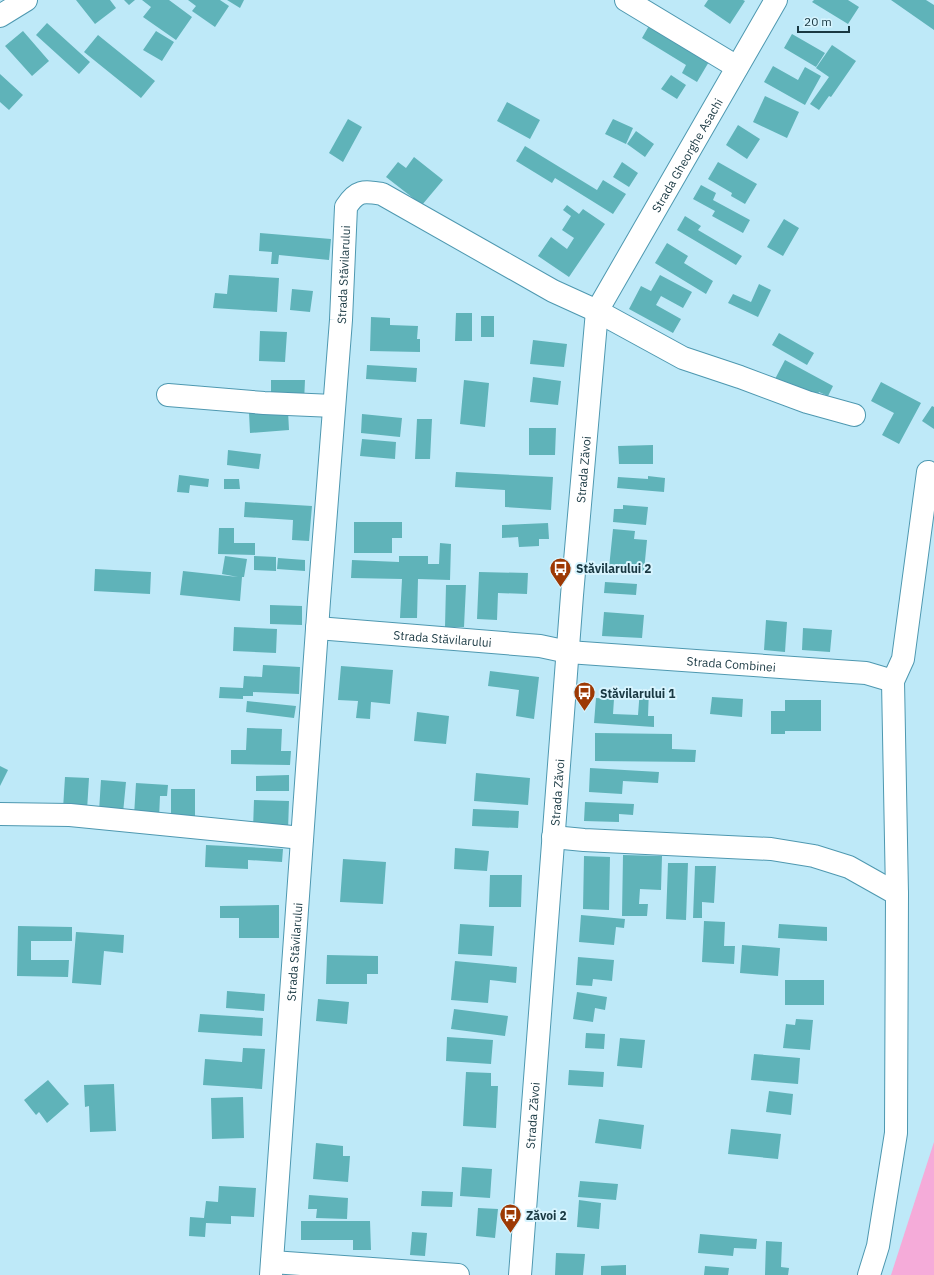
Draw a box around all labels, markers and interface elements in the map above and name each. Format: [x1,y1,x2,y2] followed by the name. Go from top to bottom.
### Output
[798,8,849,34] scale bar
[804,14,832,29] text: 20 m
[648,95,726,215] street label: Strada Gheorghe Asachi
[333,225,353,324] street label: Strada Stăvilarului
[573,435,593,504] street label: Strada Zăvoi
[548,555,574,588] bus stop icon: Stăvilarului 2
[576,561,651,576] place label: Stăvilarului 2
[393,627,492,650] street label: Strada Stăvilarului
[686,653,776,674] street label: Strada Combinei
[571,680,597,713] bus stop icon: Stăvilarului 1
[600,686,675,701] place label: Stăvilarului 1
[547,758,567,826] street label: Strada Zăvoi
[283,902,305,1002] street label: Strada Stăvilarului
[522,1081,542,1149] street label: Strada Zăvoi
[498,1202,524,1235] bus stop icon: Zăvoi 2
[526,1208,567,1223] place label: Zăvoi 2

